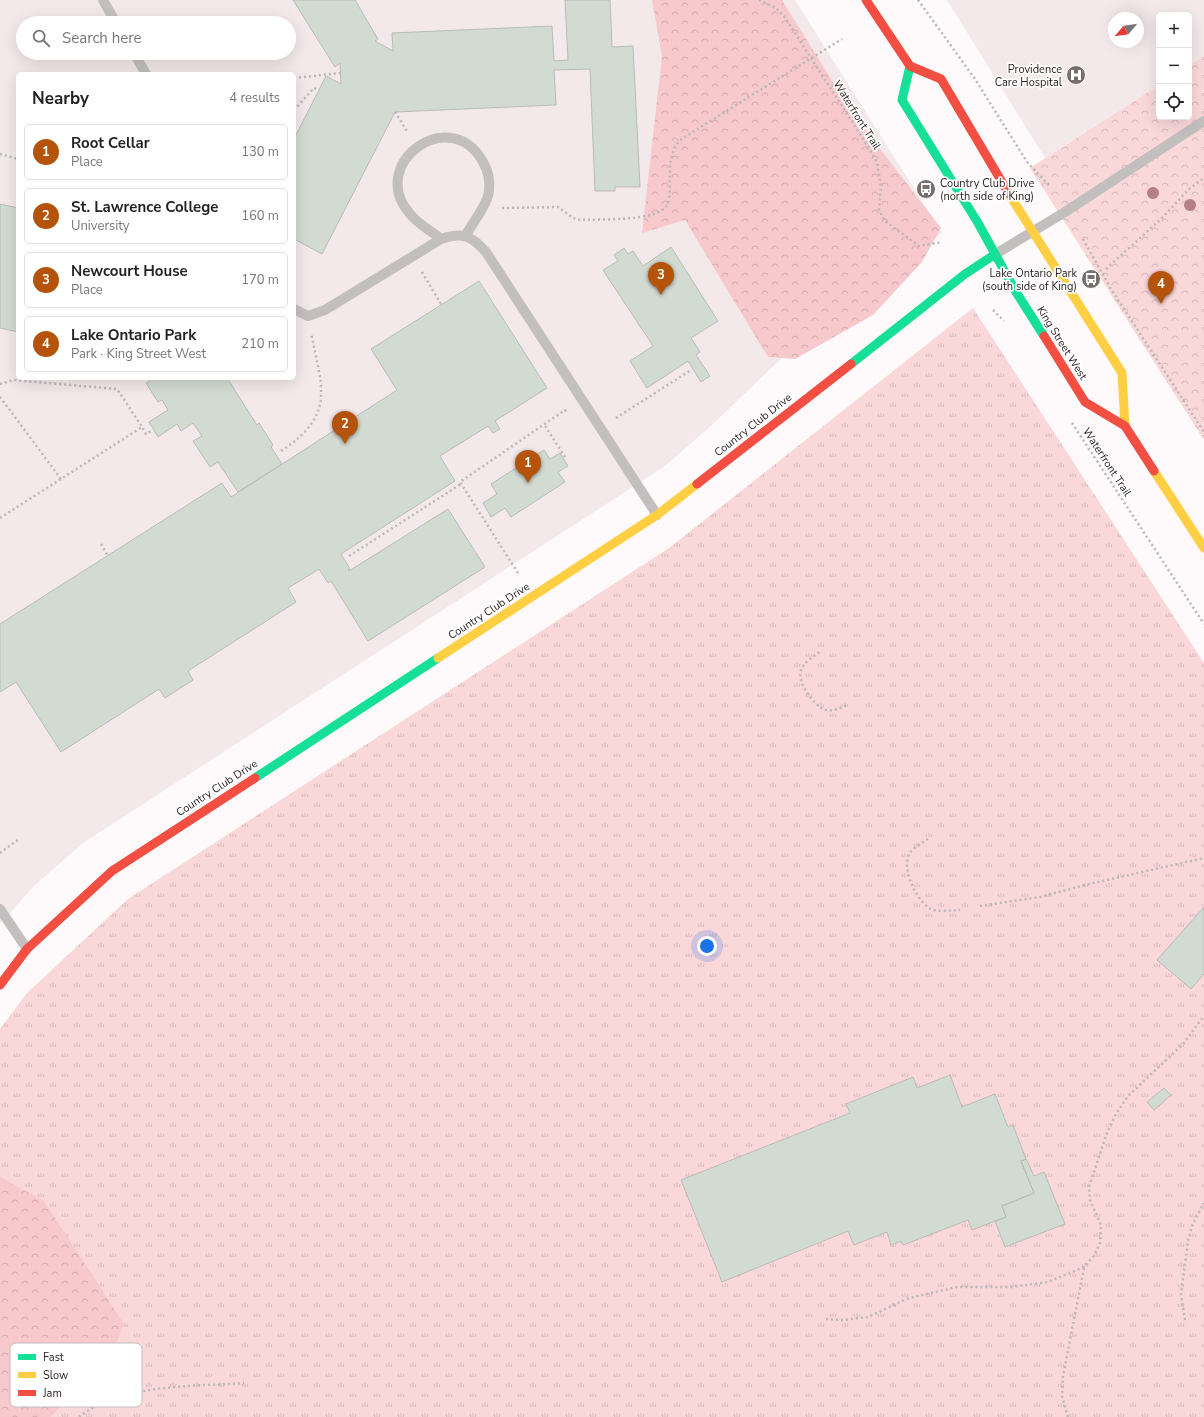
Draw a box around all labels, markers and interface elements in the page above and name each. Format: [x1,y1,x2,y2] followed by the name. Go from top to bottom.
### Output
[1108,12,1144,48] north arrow
[1156,12,1192,120] map controls
[1156,12,1192,48] button: +
[16,16,296,60] search box
[30,27,52,49] icon: search
[62,28,142,48] text: Search here
[1156,48,1192,84] button: −
[995,62,1063,90] place label: Providence Care Hospital
[1065,64,1087,86] hospital icon: Providence Care Hospital
[830,78,885,153] street label: Waterfront Trail
[1156,84,1192,120] button: locate
[32,87,89,110] text: Nearby
[229,89,280,107] text: 4 results
[71,133,150,153] text: Root Cellar
[42,143,50,161] text: 1
[241,143,279,161] text: 130 m
[71,153,103,171] text: Place
[940,176,1034,204] place label: Country Club Drive (north side of King)
[915,178,937,200] bus stop icon: Country Club Drive (north side of King)
[71,197,218,217] text: St. Lawrence College
[42,207,50,225] text: 2
[241,207,279,225] text: 160 m
[71,217,130,235] text: University
[71,261,188,281] text: Newcourt House
[648,262,674,295] pin: 3
[982,266,1077,294] place label: Lake Ontario Park (south side of King)
[1080,268,1102,290] bus stop icon: Lake Ontario Park (south side of King)
[42,271,50,289] text: 3
[241,271,279,289] text: 170 m
[1148,271,1174,304] pin: 4
[71,281,103,299] text: Place
[1033,303,1091,383] street label: King Street West
[71,325,196,345] text: Lake Ontario Park
[42,335,50,353] text: 4
[241,335,279,353] text: 210 m
[71,345,206,363] text: Park · King Street West
[711,390,795,460] street label: Country Club Drive
[332,411,358,444] pin: 2
[1079,425,1135,500] street label: Waterfront Trail
[515,450,541,483] pin: 1
[445,579,533,643] street label: Country Club Drive
[173,756,261,820] street label: Country Club Drive
[697,936,717,956] your location
[10,1343,142,1407] legend
[43,1350,64,1365] text: Fast
[43,1368,68,1383] text: Slow
[42,1386,62,1401] text: Jam

